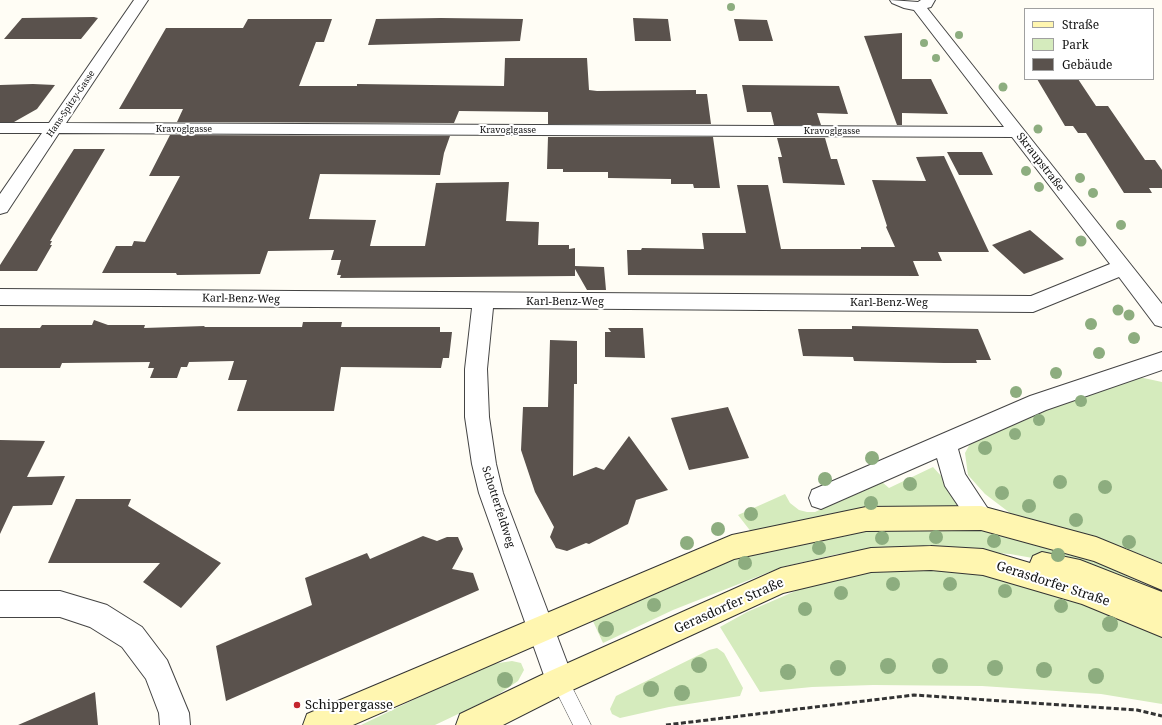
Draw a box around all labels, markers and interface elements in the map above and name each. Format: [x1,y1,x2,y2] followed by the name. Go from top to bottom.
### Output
[1024,8,1154,80] legend
[1062,16,1099,33] text: Straße
[1062,36,1089,53] text: Park
[1062,56,1113,73] text: Gebäude
[45,69,97,139] street label: Hans-Spitzy-Gasse
[156,124,212,134] street label: Kravoglgasse
[480,125,536,135] street label: Kravoglgasse
[804,126,860,136] street label: Kravoglgasse
[1013,130,1067,194] street label: Skraupstraße
[202,292,280,306] street label: Karl-Benz-Weg
[526,295,604,309] street label: Karl-Benz-Weg
[850,296,928,310] street label: Karl-Benz-Weg
[479,465,517,549] street label: Schotterfeldweg
[994,558,1112,610] street label: Gerasdorfer Straße
[672,575,786,637] street label: Gerasdorfer Straße
[305,697,393,713] place label: Schippergasse
[292,700,302,710] marker: Schippergasse

